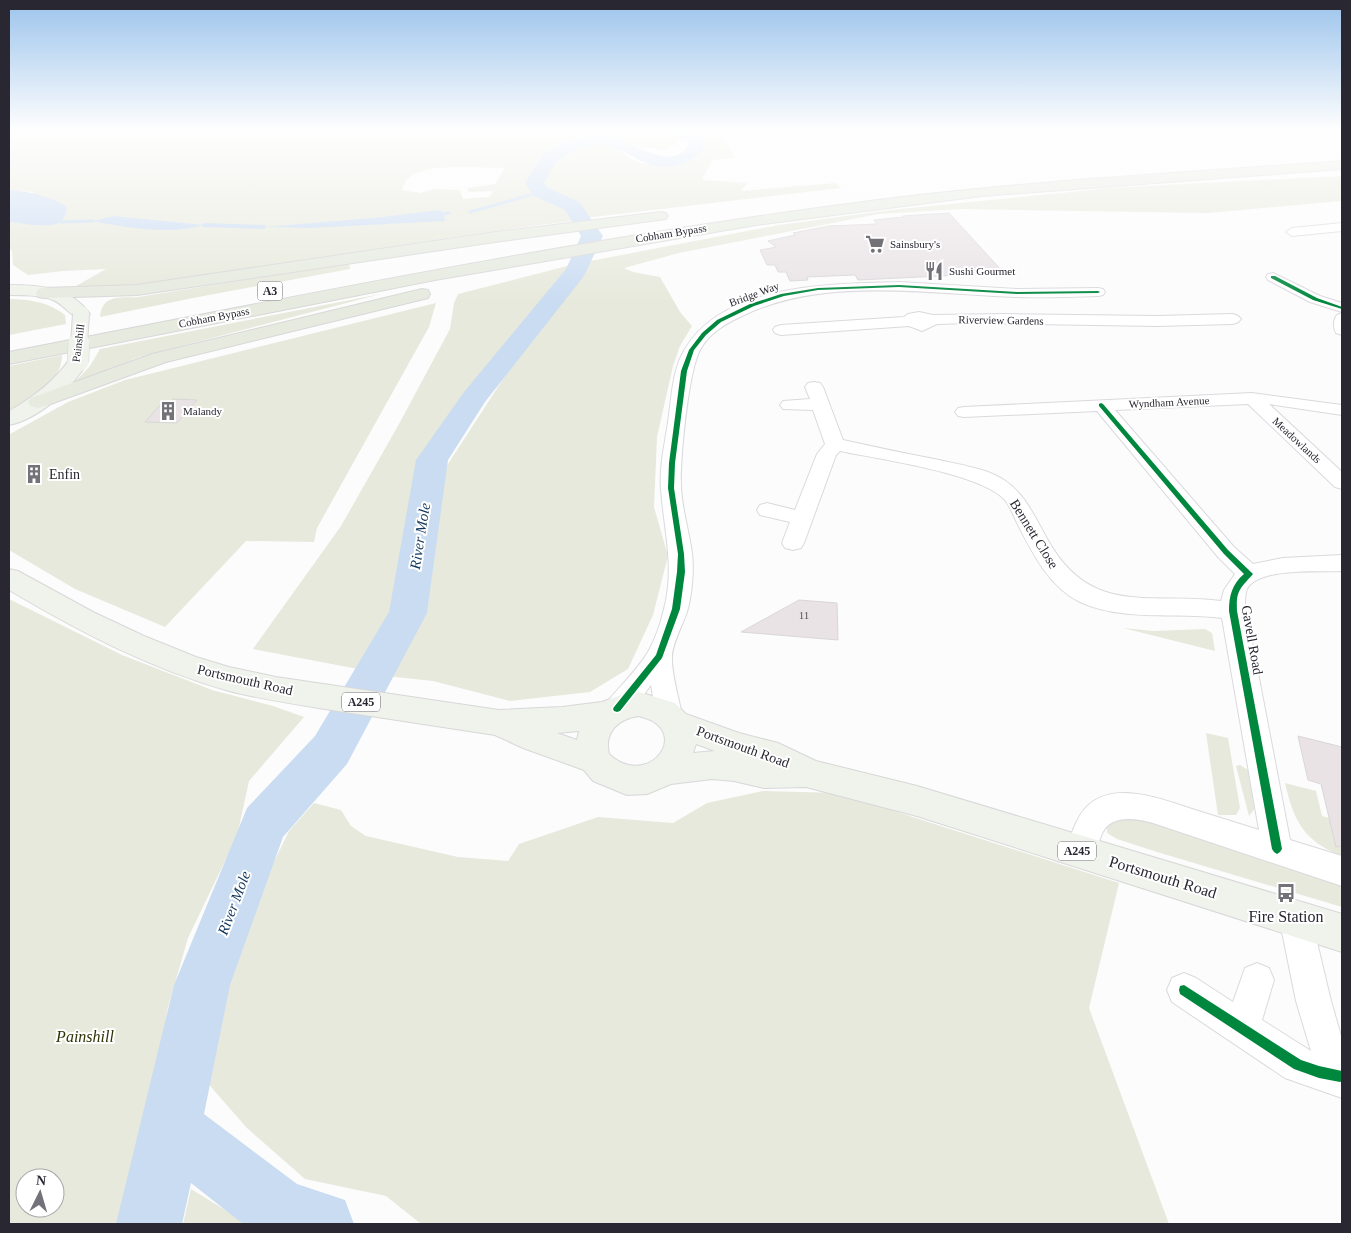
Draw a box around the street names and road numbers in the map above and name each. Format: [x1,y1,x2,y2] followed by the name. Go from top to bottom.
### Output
[635,221,707,245] street label: Cobham Bypass
[727,279,781,309] street label: Bridge Way
[258,282,282,300] road number: A3
[178,304,250,330] street label: Cobham Bypass
[958,313,1044,327] street label: Riverview Gardens
[70,323,86,363] street label: Painshill
[1128,394,1210,410] street label: Wyndham Avenue
[1270,415,1324,465] street label: Meadowlands
[1007,497,1061,571] street label: Bennett Close
[1239,604,1265,676] street label: Gavell Road
[196,662,294,698] street label: Portsmouth Road
[342,692,380,712] road number: A245
[695,723,791,771] street label: Portsmouth Road
[1058,841,1096,860] road number: A245
[1107,853,1219,901] street label: Portsmouth Road

